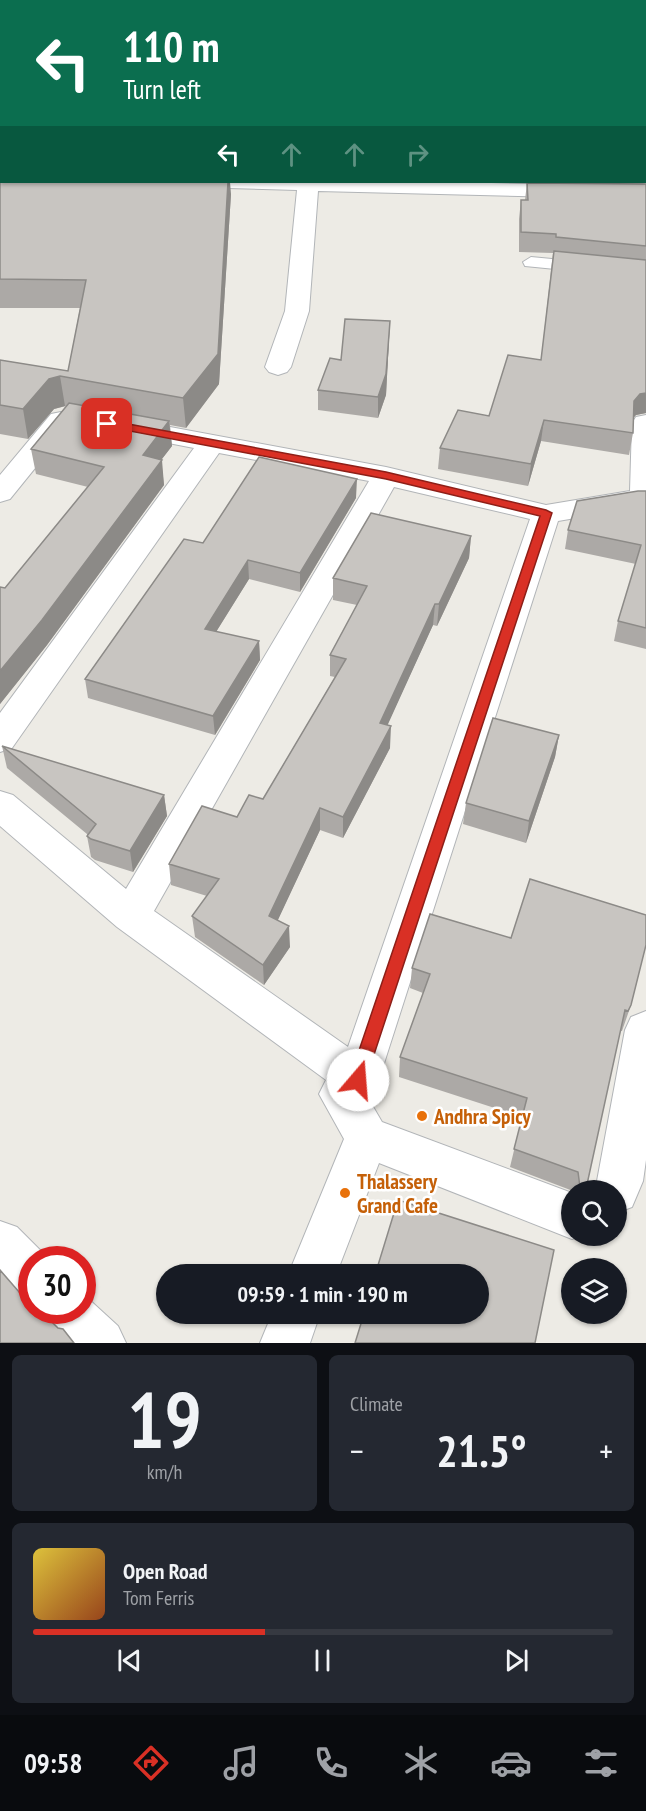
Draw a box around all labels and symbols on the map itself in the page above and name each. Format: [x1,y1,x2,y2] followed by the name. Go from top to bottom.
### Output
[81,398,132,449] pin
[326,1048,390,1112] position arrow
[433,1103,531,1130] place label: Andhra Spicy
[415,1109,429,1123] marker: Andhra Spicy
[357,1168,438,1219] place label: Thalassery Grand Cafe
[338,1186,352,1200] marker: Thalassery Grand Cafe
[18,1246,96,1324] speed limit sign: 30

